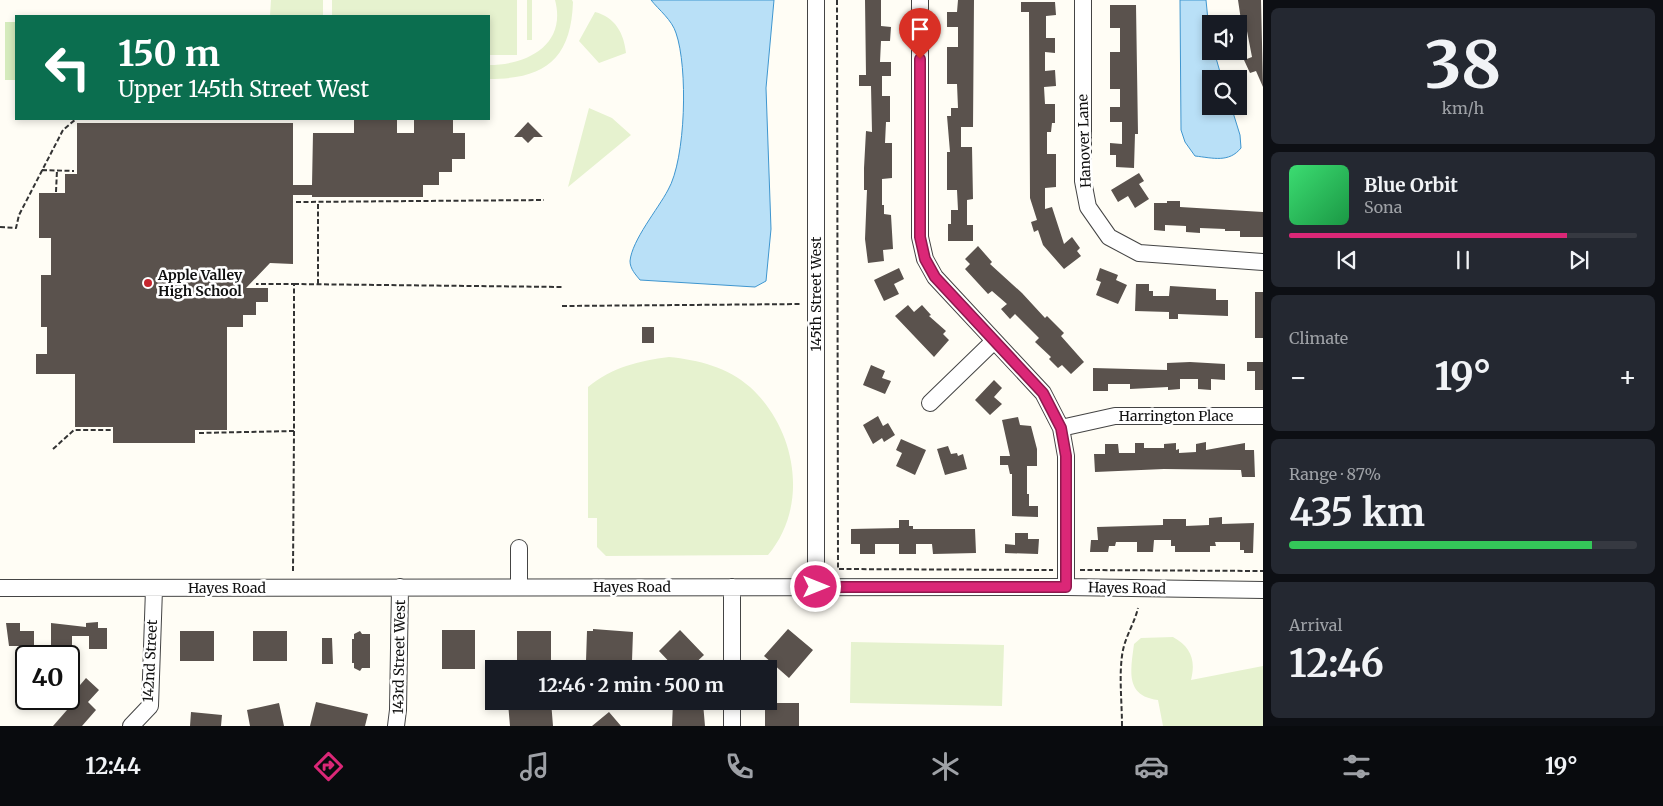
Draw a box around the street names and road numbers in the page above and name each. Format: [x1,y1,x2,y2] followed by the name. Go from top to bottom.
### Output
[1073,94,1095,188] street label: Hanover Lane
[807,236,825,352] street label: 145th Street West
[1119,407,1233,425] street label: Harrington Place
[593,578,672,596] street label: Hayes Road
[1088,578,1167,598] street label: Hayes Road
[188,579,267,597] street label: Hayes Road
[389,599,409,715] street label: 143rd Street West
[139,619,161,703] street label: 142nd Street

